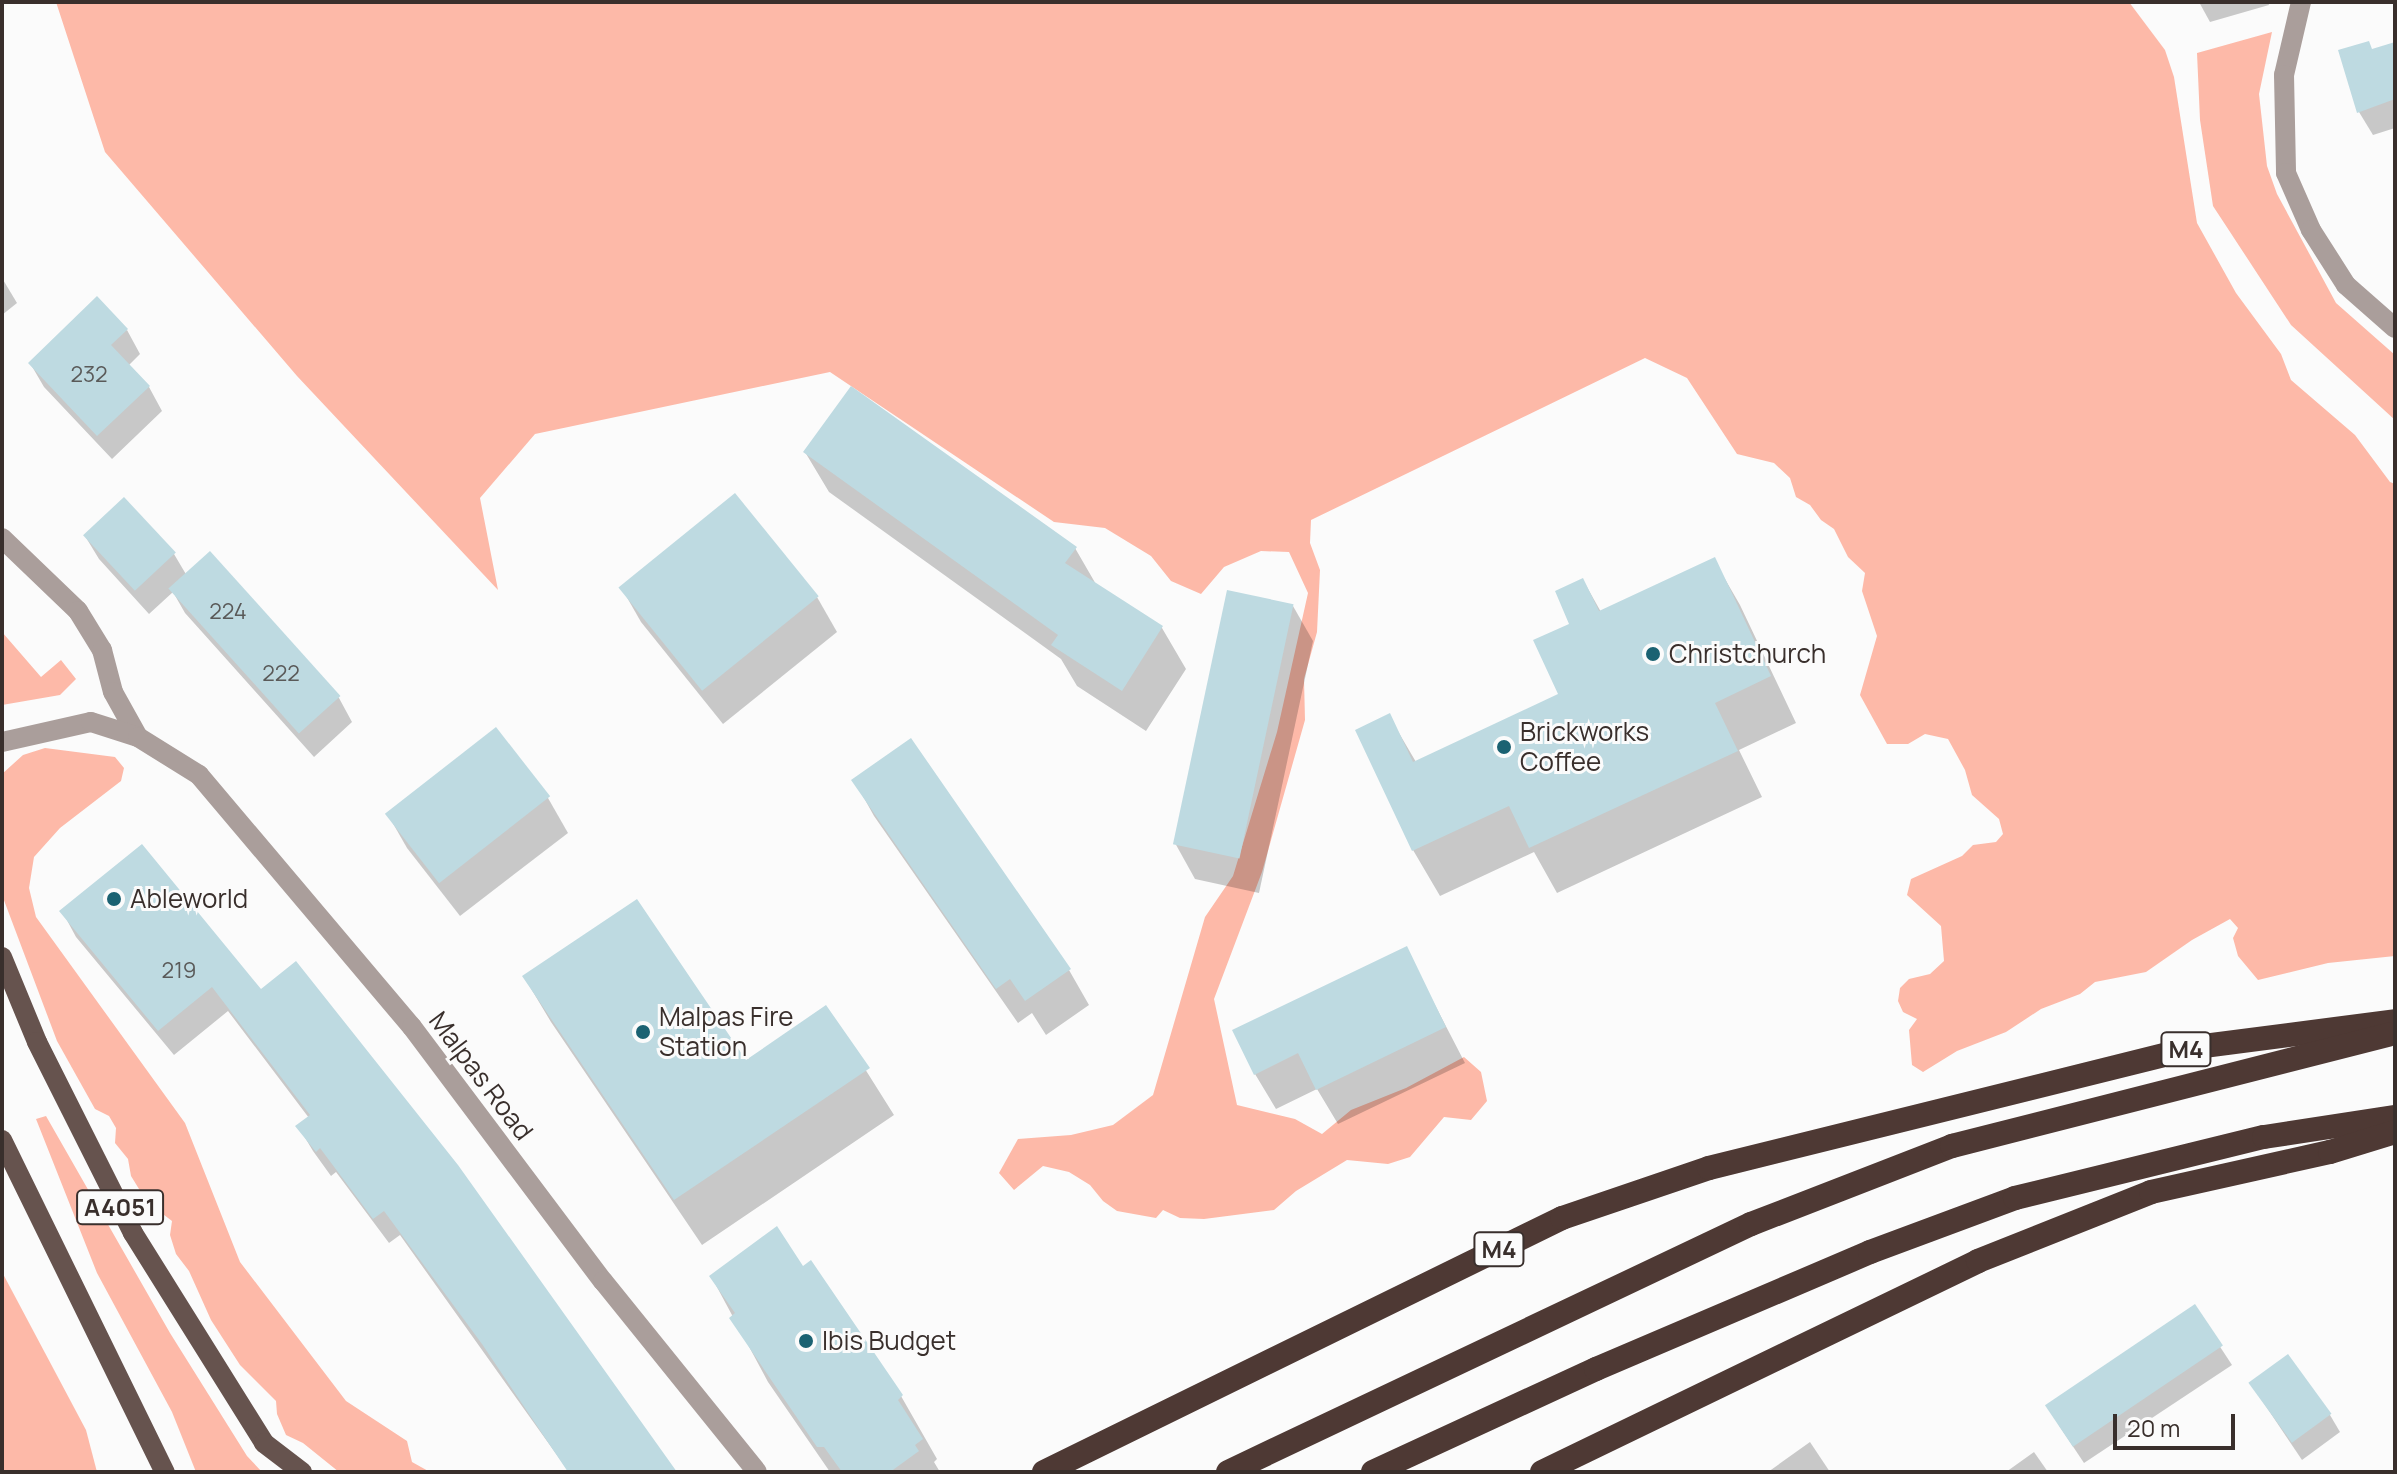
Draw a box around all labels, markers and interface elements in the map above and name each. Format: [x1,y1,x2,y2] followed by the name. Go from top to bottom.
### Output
[70,362,108,388] house number: 232
[209,599,247,625] house number: 224
[1669,638,1826,670] place label: Christchurch
[1644,645,1662,663] marker: Christchurch
[262,661,300,687] house number: 222
[1520,716,1649,778] place label: Brickworks Coffee
[1495,738,1513,756] marker: Brickworks Coffee
[130,883,248,915] place label: Ableworld
[105,890,123,908] marker: Ableworld
[162,958,196,984] house number: 219
[659,1001,794,1062] place label: Malpas Fire Station
[423,1006,539,1146] street label: Malpas Road
[634,1023,652,1041] marker: Malpas Fire Station
[2160,1029,2212,1069] road number: M4
[76,1187,164,1227] road number: A4051
[1473,1229,1525,1269] road number: M4
[822,1325,956,1357] place label: Ibis Budget
[797,1332,815,1350] marker: Ibis Budget
[2117,1398,2239,1448] scale bar
[2127,1411,2180,1444] text: 20 m

